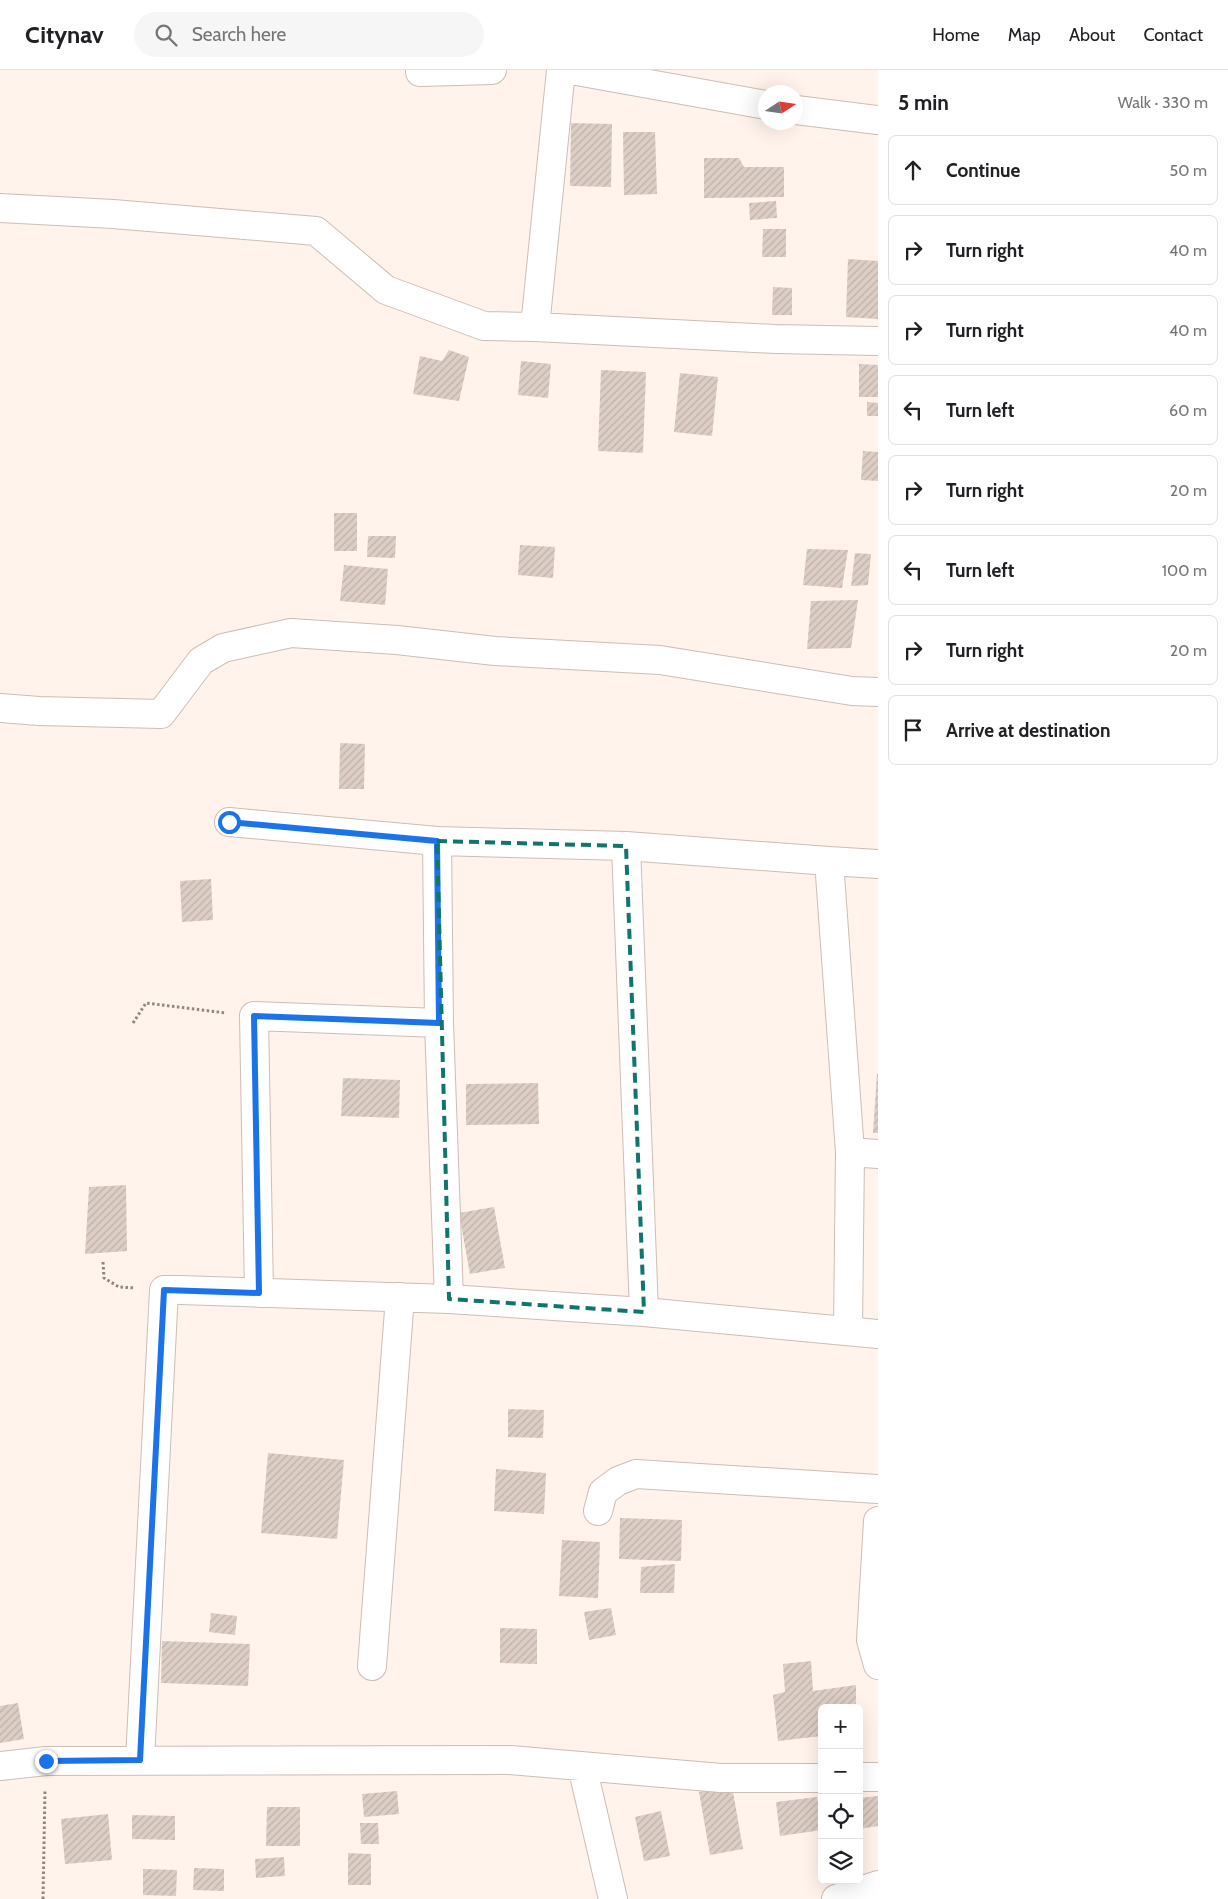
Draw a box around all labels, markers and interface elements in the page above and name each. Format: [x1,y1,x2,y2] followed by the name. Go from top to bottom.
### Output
[134,12,484,57] search box
[25,20,104,49] text: Citynav
[152,21,180,49] icon: search
[192,23,286,46] text: Search here
[932,24,980,46] text: Home
[1008,24,1041,46] text: Map
[1069,24,1115,46] text: About
[1143,24,1203,46] text: Contact
[758,85,803,130] north arrow
[898,90,949,115] text: 5 min
[1118,93,1208,112] text: Walk · 330 m
[899,156,927,184] icon: ahead
[946,159,1020,182] text: Continue
[1170,161,1207,180] text: 50 m
[899,236,927,264] icon: right
[946,239,1024,262] text: Turn right
[1169,241,1207,260] text: 40 m
[899,316,927,344] icon: right
[946,319,1024,342] text: Turn right
[1169,321,1207,340] text: 40 m
[899,396,927,424] icon: left
[946,399,1014,422] text: Turn left
[1169,401,1207,420] text: 60 m
[899,476,927,504] icon: right
[946,479,1024,502] text: Turn right
[1170,481,1207,500] text: 20 m
[899,556,927,584] icon: left
[946,559,1014,582] text: Turn left
[1162,561,1207,580] text: 100 m
[899,636,927,664] icon: right
[946,639,1024,662] text: Turn right
[1170,641,1207,660] text: 20 m
[899,716,927,744] icon: arrive
[946,719,1110,742] text: Arrive at destination
[218,811,241,834] route start
[818,1704,863,1884] map controls
[818,1704,863,1749] button: +
[818,1749,863,1794] button: −
[35,1750,58,1773] route end
[818,1794,863,1839] button: locate
[818,1839,863,1884] button: layers

